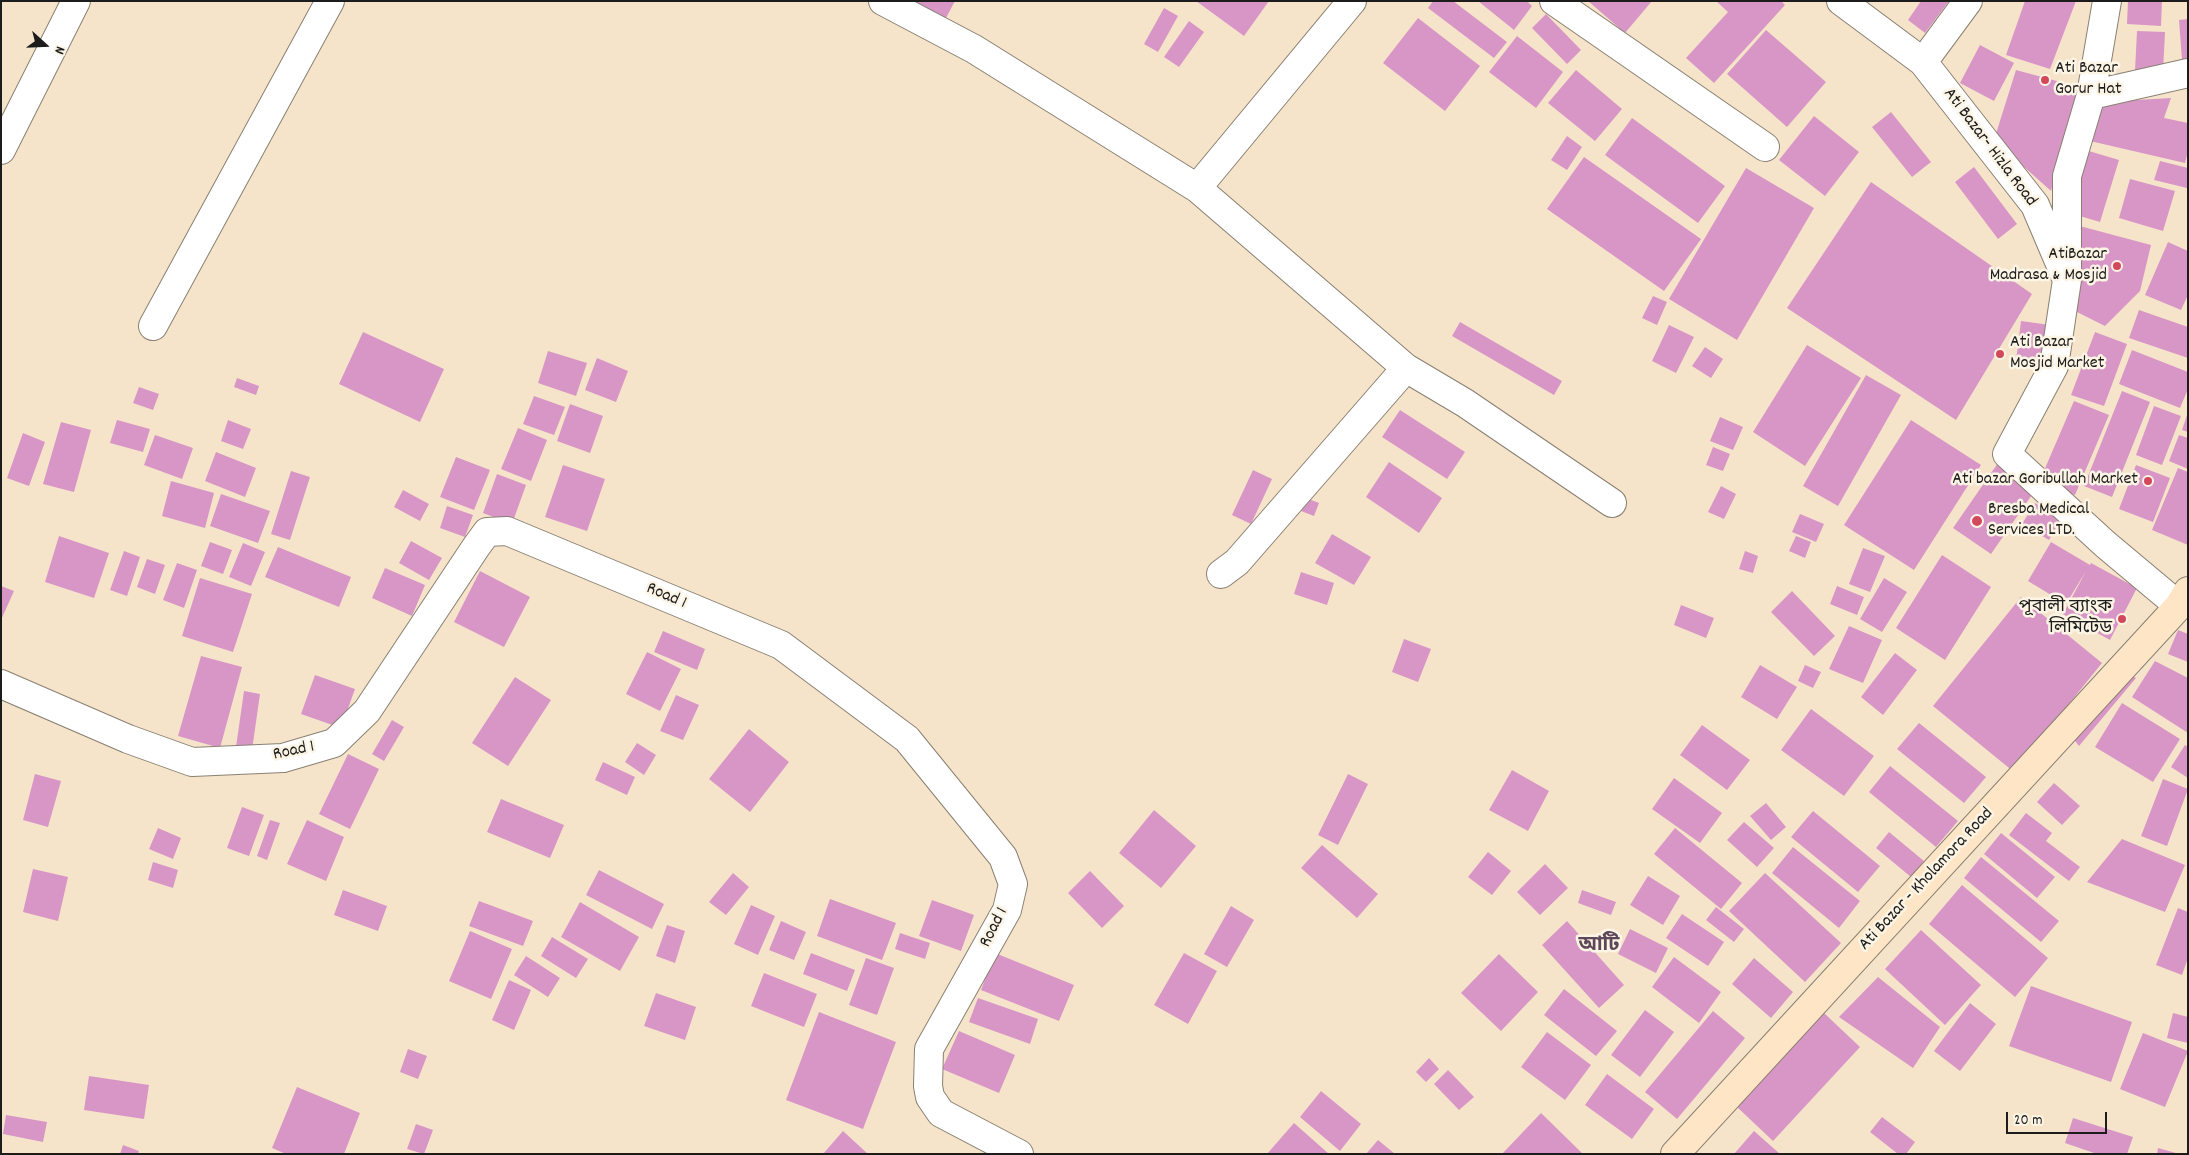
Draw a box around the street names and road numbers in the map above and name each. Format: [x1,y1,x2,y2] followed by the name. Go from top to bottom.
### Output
[1937,84,2041,212] street label: Ati Bazar- Hizla Road
[643,579,689,615] street label: Road 1
[271,737,317,767] street label: Road 1
[1855,804,1999,956] street label: Ati Bazar - Kholamora Road
[976,905,1014,951] street label: Road 1

